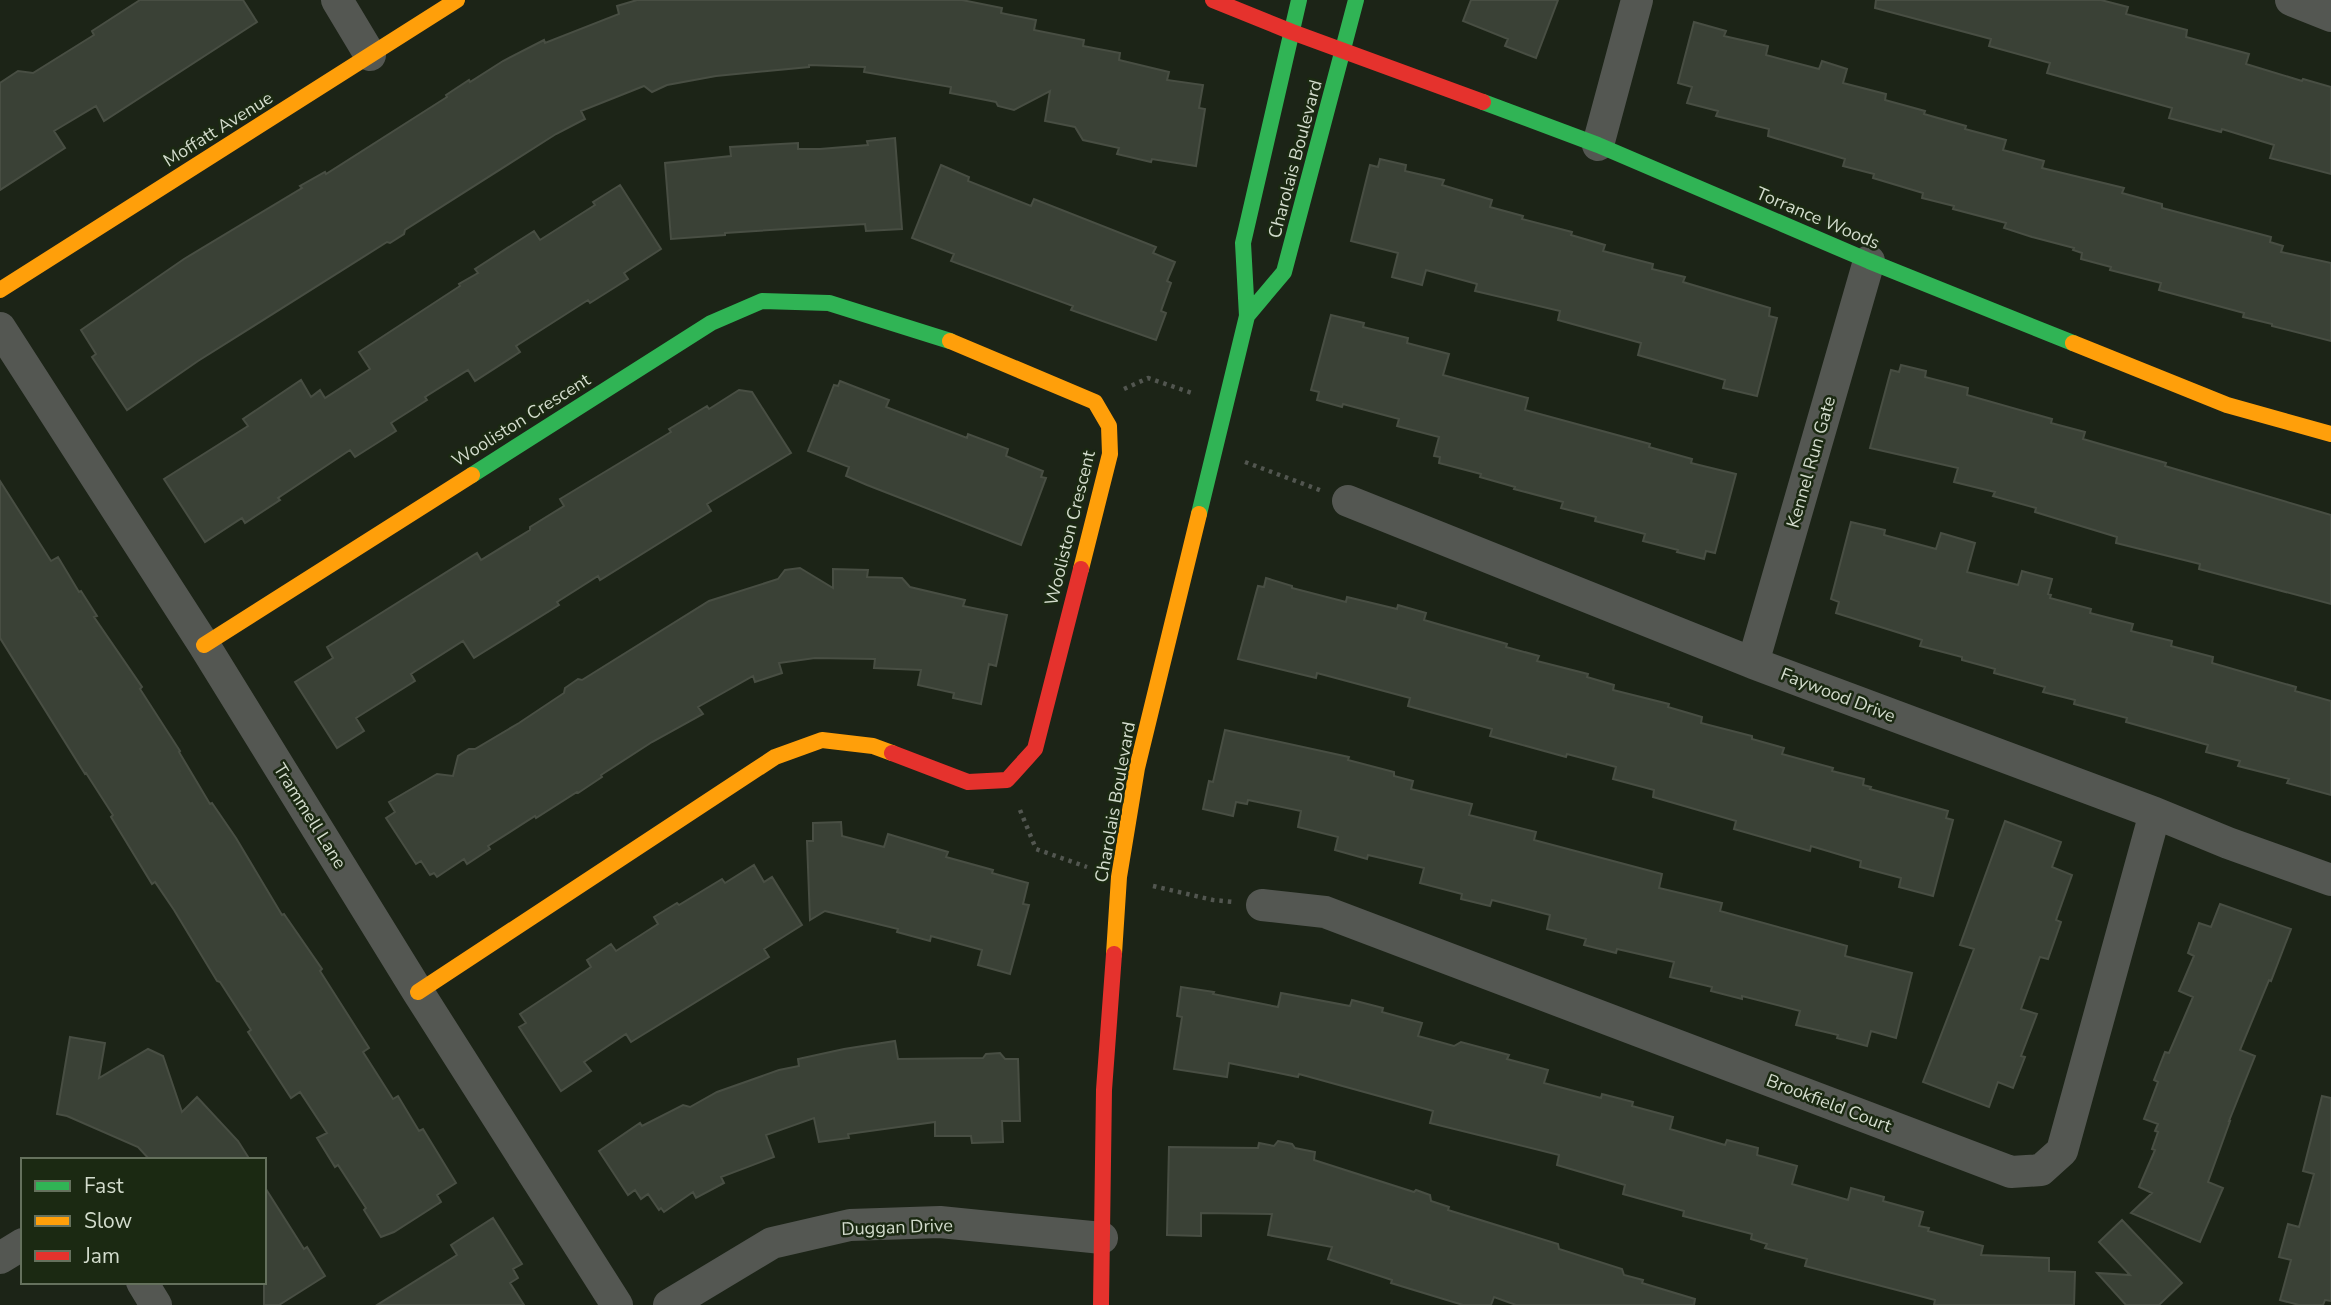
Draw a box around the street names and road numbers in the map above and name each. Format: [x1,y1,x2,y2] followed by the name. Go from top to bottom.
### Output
[1262,77,1328,241] street label: Charolais Boulevard
[159,86,277,172] street label: Moffatt Avenue
[1752,181,1884,255] street label: Torrance Woods
[447,367,595,472] street label: Wooliston Crescent
[1781,393,1841,531] street label: Kennel Run Gate
[1039,447,1101,608] street label: Wooliston Crescent
[1777,662,1899,728] street label: Faywood Drive
[1089,720,1141,884] street label: Charolais Boulevard
[268,759,352,873] street label: Trammell Lane
[1763,1068,1896,1138] street label: Brookfield Court
[841,1213,953,1241] street label: Duggan Drive

